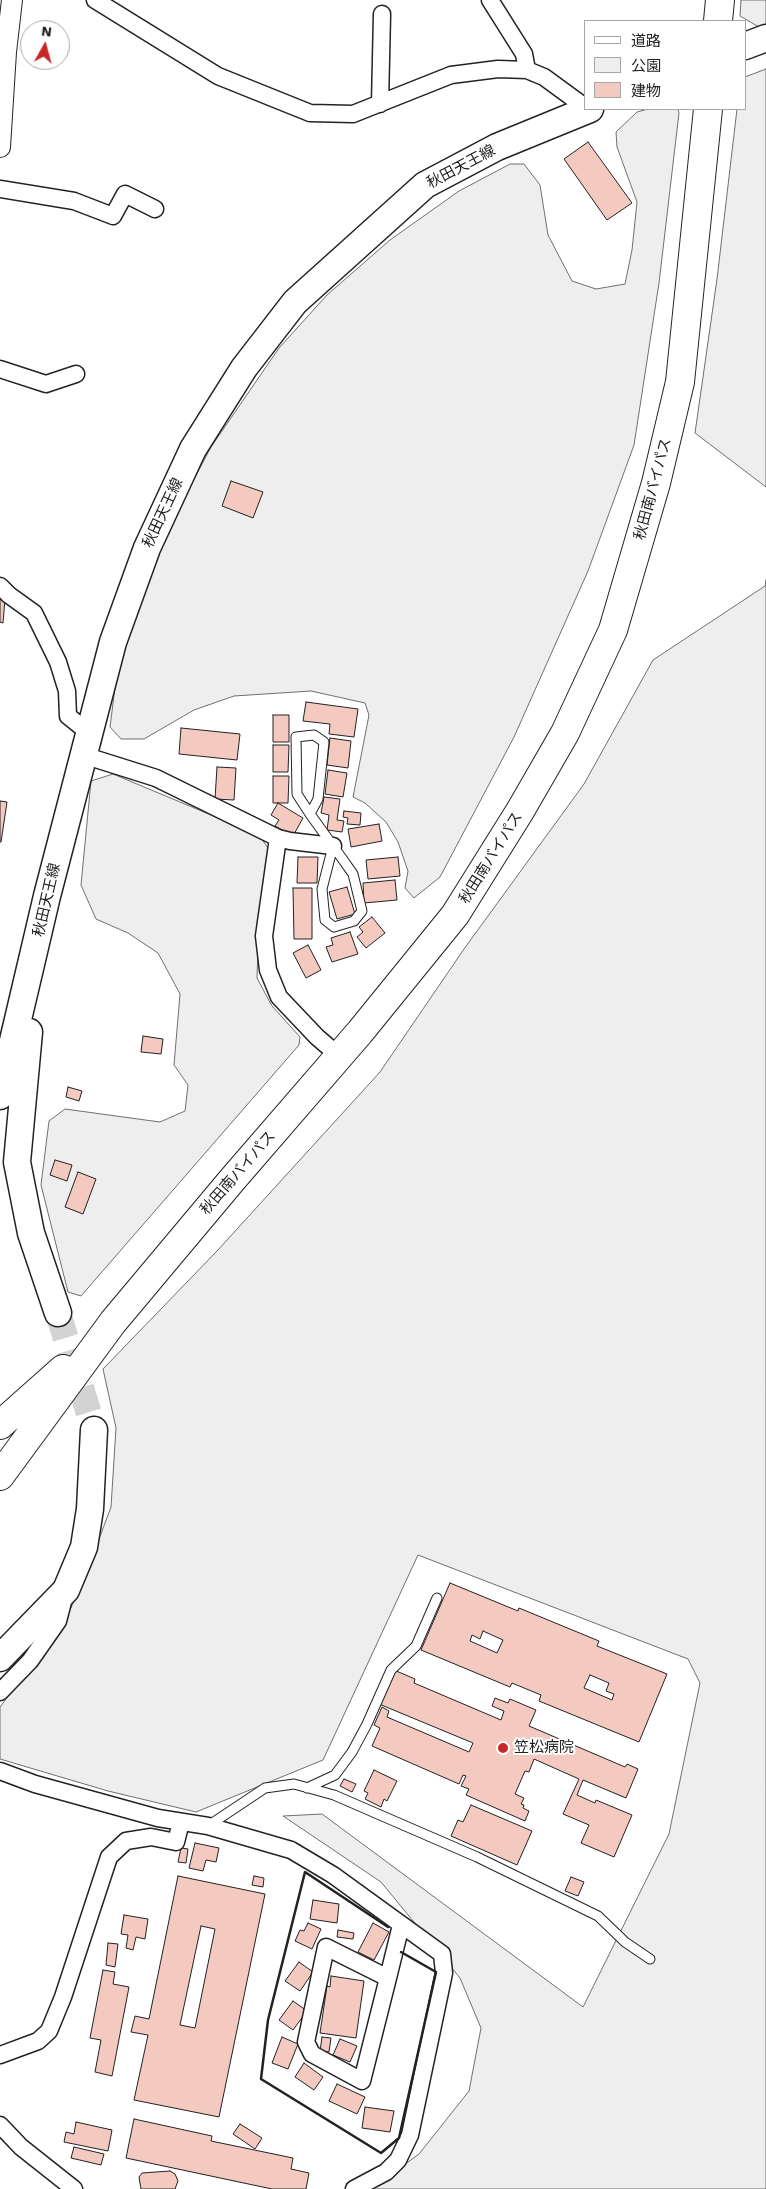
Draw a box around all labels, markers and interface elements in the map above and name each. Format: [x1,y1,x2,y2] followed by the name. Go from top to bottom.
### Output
[20,20,70,70] north arrow
[584,20,746,110] legend
[41,23,53,40] text: N
[631,32,661,50] text: 道路
[631,57,661,75] text: 公園
[631,82,661,100] text: 建物
[424,141,498,193] street label: 秋田天王線
[631,436,675,542] street label: 秋田南バイパス
[139,475,187,551] street label: 秋田天王線
[456,809,526,907] street label: 秋田南バイパス
[30,861,64,939] street label: 秋田天王線
[197,1127,279,1219] street label: 秋田南バイパス
[514,1739,574,1757] place label: 笠松病院
[496,1741,510,1755] marker: 笠松病院

